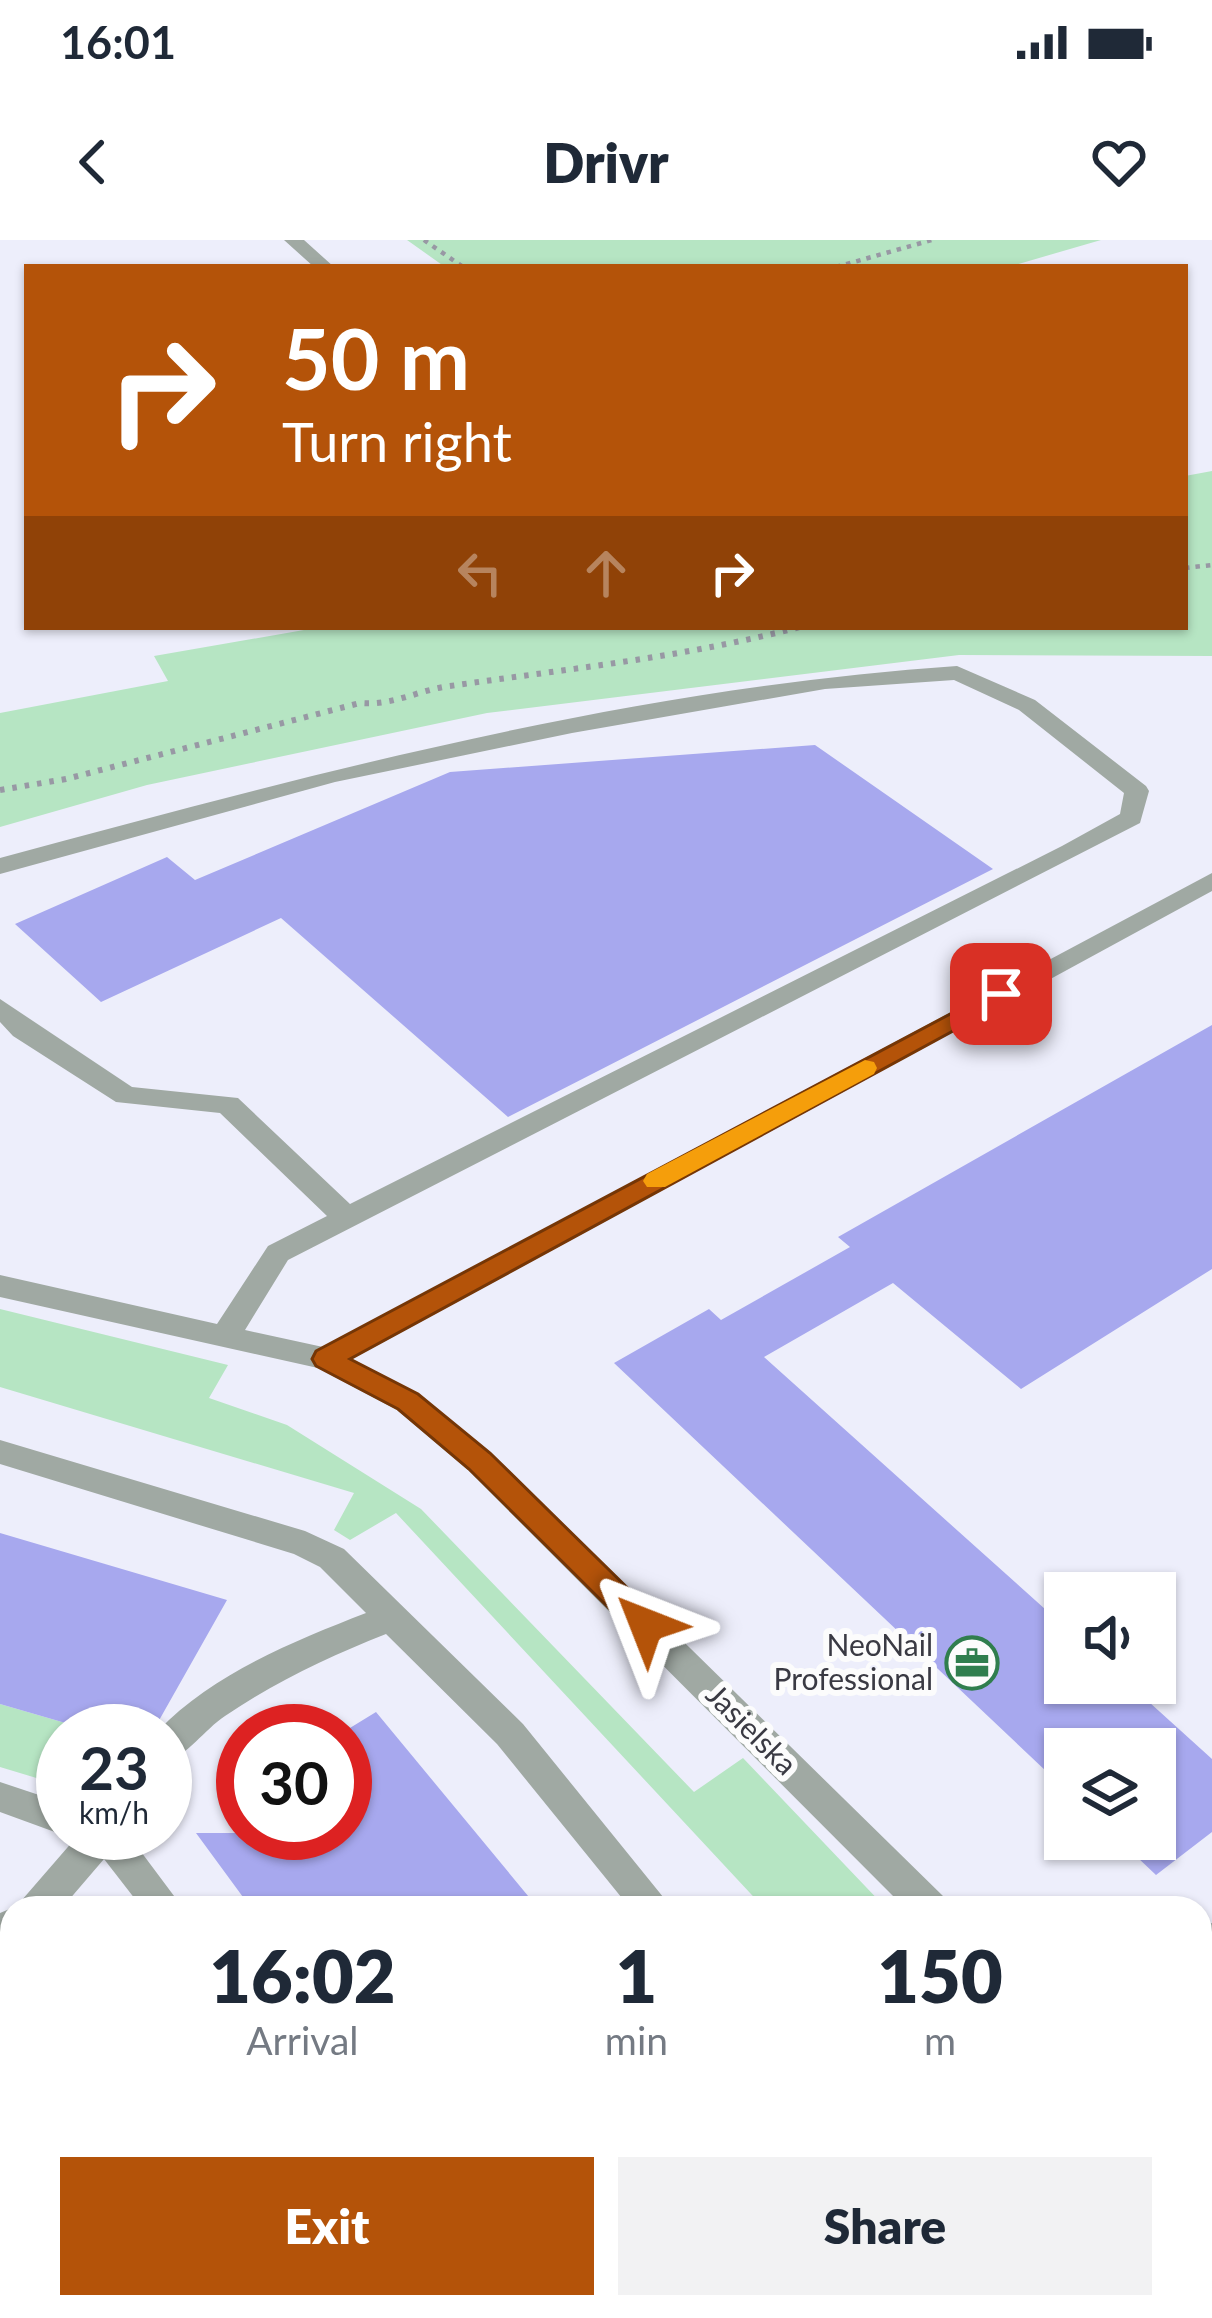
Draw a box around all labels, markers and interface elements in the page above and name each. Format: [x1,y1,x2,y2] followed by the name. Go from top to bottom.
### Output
[60,15,176,69] text: 16:01
[60,129,126,195] icon: back
[1086,129,1152,195] icon: heart
[543,130,669,195] text: Drivr
[282,307,470,408] text: 50 m
[84,312,240,468] icon: right
[282,409,512,474] text: Turn right
[447,540,513,606] icon: left
[573,540,639,606] icon: ahead
[699,540,765,606] icon: right
[950,943,1052,1045] pin
[968,961,1034,1027] icon: arrive
[583,1562,709,1688] position arrow
[1044,1572,1176,1860] map controls
[1044,1572,1176,1704] button: sound
[774,1626,933,1696] place label: NeoNail Professional
[944,1635,1000,1691] office icon: NeoNail Professional
[700,1676,805,1781] street label: Jasielska
[216,1704,372,1860] speed limit sign: 30
[1044,1728,1176,1860] button: layers
[79,1731,149,1803] text: 23
[79,1794,149,1830] text: km/h
[209,1932,395,2018] text: 16:02
[616,1932,657,2018] text: 1
[877,1932,1003,2018] text: 150
[246,2017,359,2063] text: Arrival
[605,2017,668,2063] text: min
[924,2017,956,2063] text: m
[60,2157,594,2295] button: Exit
[618,2157,1152,2295] button: Share

